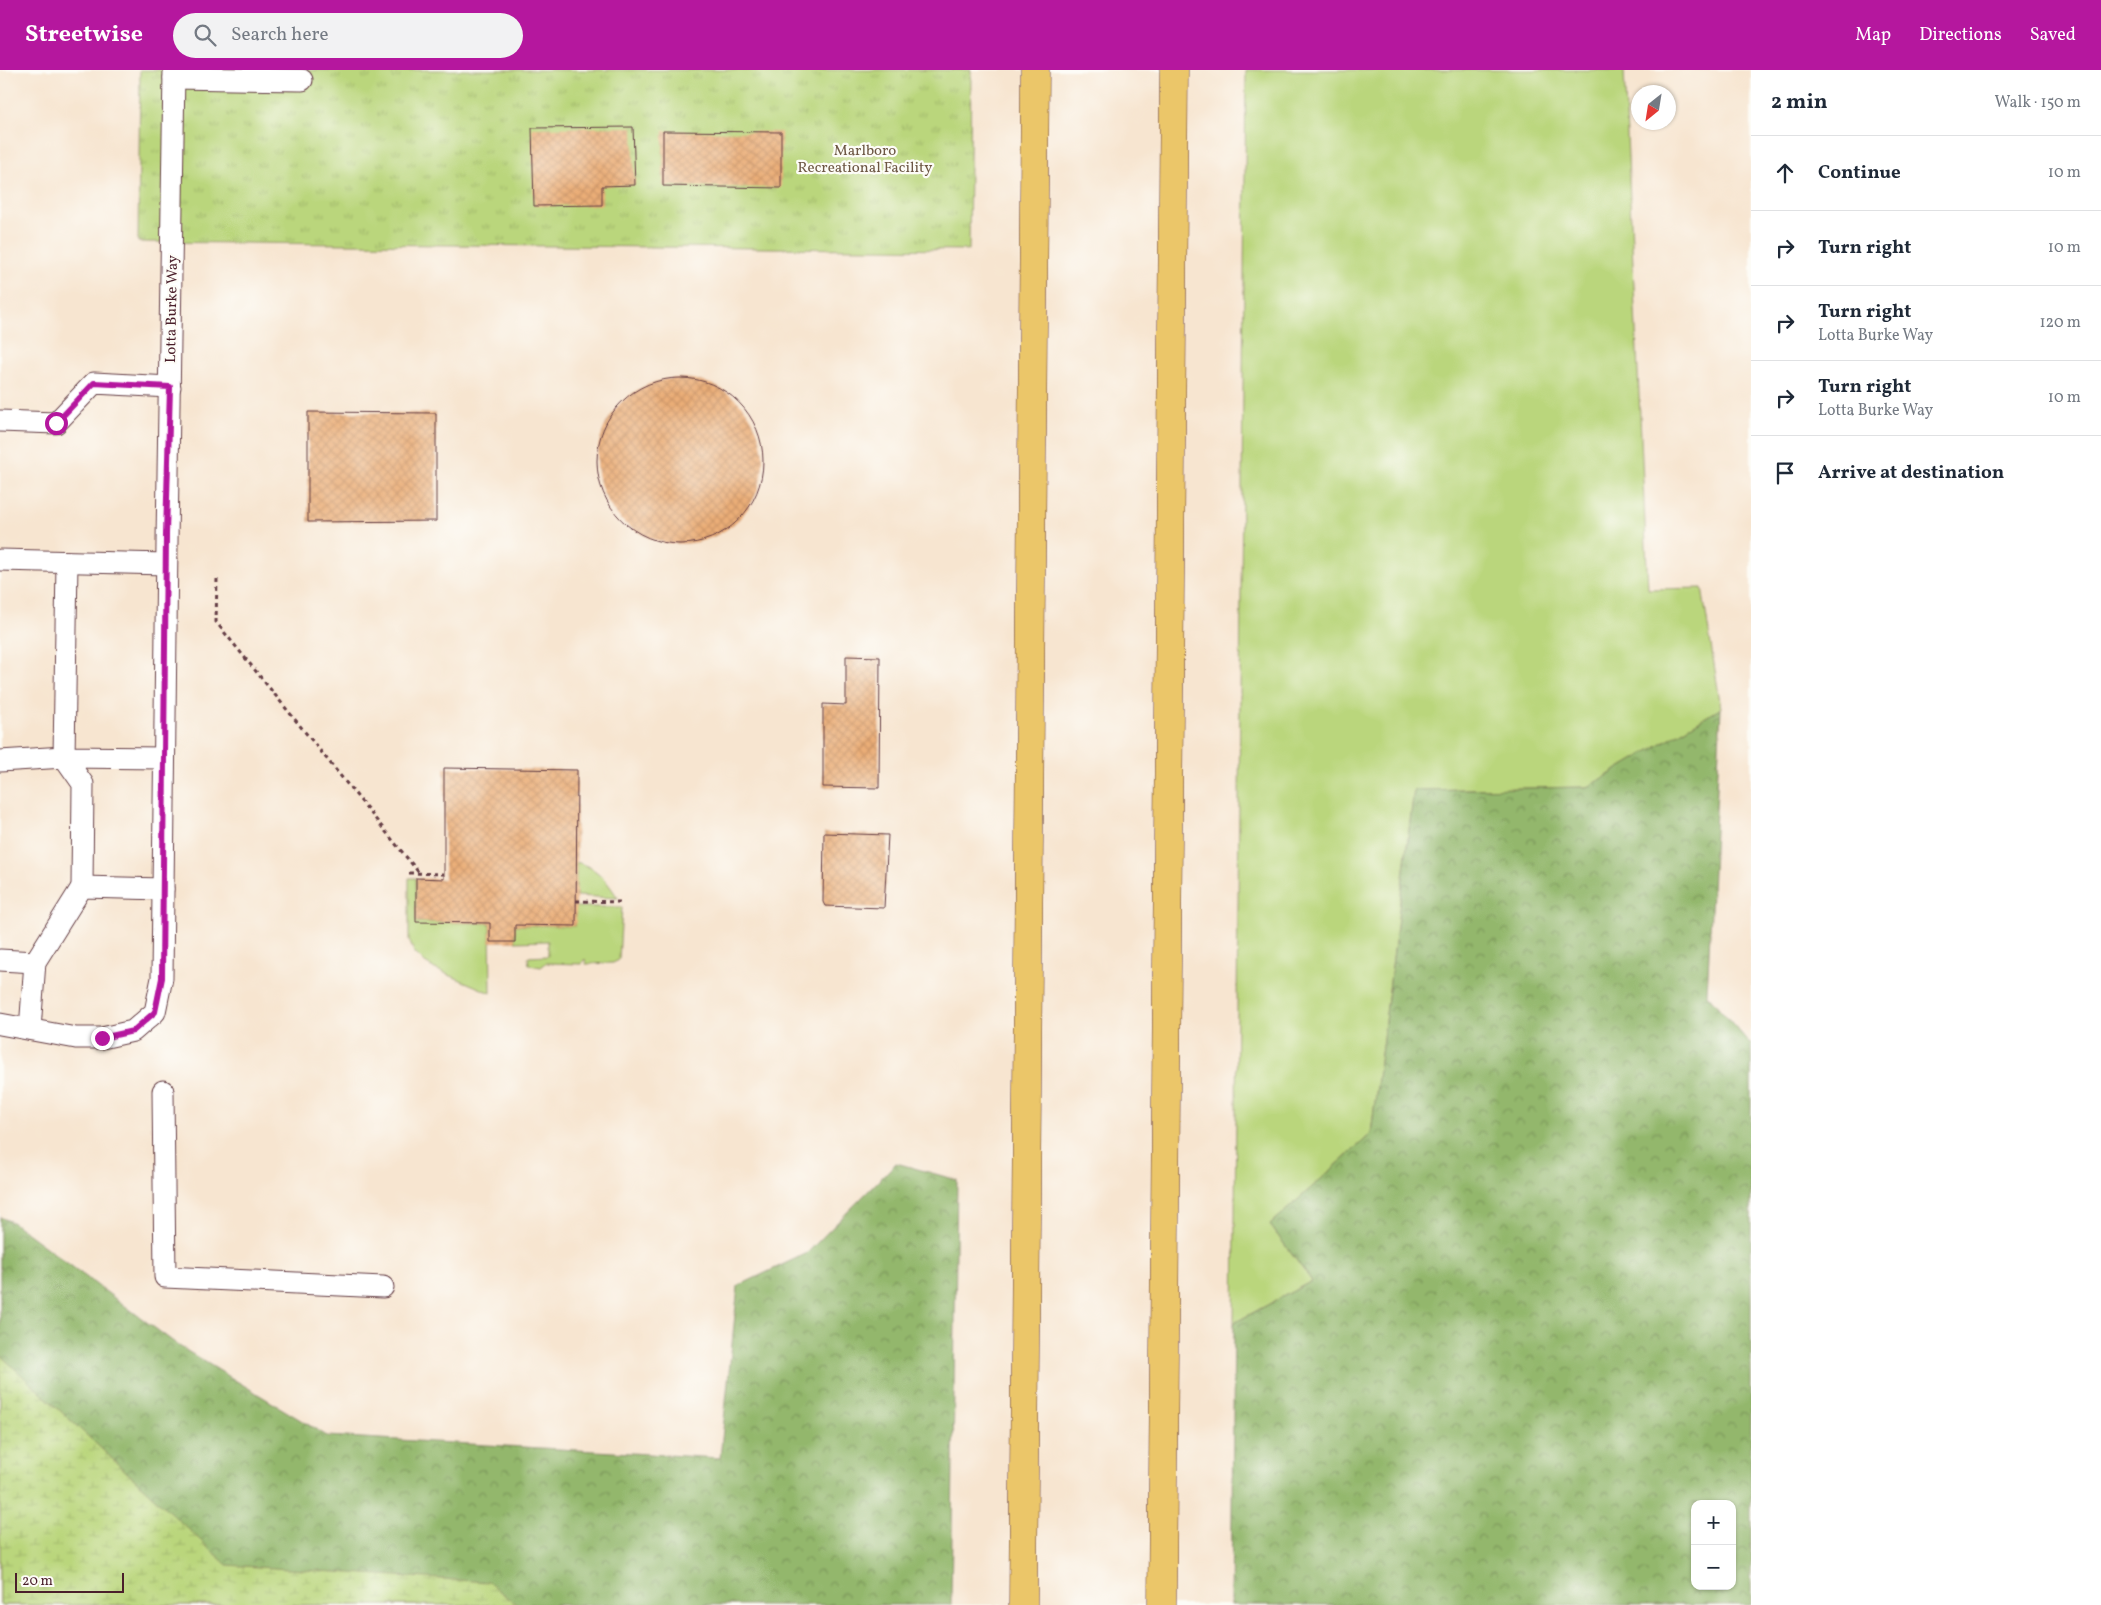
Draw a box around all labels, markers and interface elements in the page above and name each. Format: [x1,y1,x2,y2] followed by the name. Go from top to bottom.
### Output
[173,13,523,58] search box
[25,18,143,52] text: Streetwise
[191,21,219,49] icon: search
[231,22,328,48] text: Search here
[1855,23,1891,48] text: Map
[1919,23,2002,48] text: Directions
[2030,23,2076,48] text: Saved
[1631,85,1676,130] north arrow
[1771,88,1828,117] text: 2 min
[1995,92,2081,114] text: Walk · 150 m
[798,141,932,179] park label: Marlboro Recreational Facility
[1771,159,1799,187] icon: ahead
[1818,160,1901,186] text: Continue
[2048,162,2081,184] text: 10 m
[1771,234,1799,262] icon: right
[1818,235,1911,261] text: Turn right
[2048,237,2081,259] text: 10 m
[161,255,184,363] street label: Lotta Burke Way
[1818,299,1911,325] text: Turn right
[1771,309,1799,337] icon: right
[2039,312,2081,334] text: 120 m
[1818,325,1933,347] text: Lotta Burke Way
[1818,374,1911,400] text: Turn right
[1771,384,1799,412] icon: right
[2048,387,2081,409] text: 10 m
[1818,400,1933,422] text: Lotta Burke Way
[45,412,68,435] route start
[1771,459,1799,487] icon: arrive
[1818,460,2004,486] text: Arrive at destination
[91,1027,114,1050] route end
[1691,1500,1736,1590] map controls
[1691,1500,1736,1545] button: +
[1691,1545,1736,1590] button: −
[15,1570,124,1593] scale bar
[22,1572,53,1591] text: 20 m

